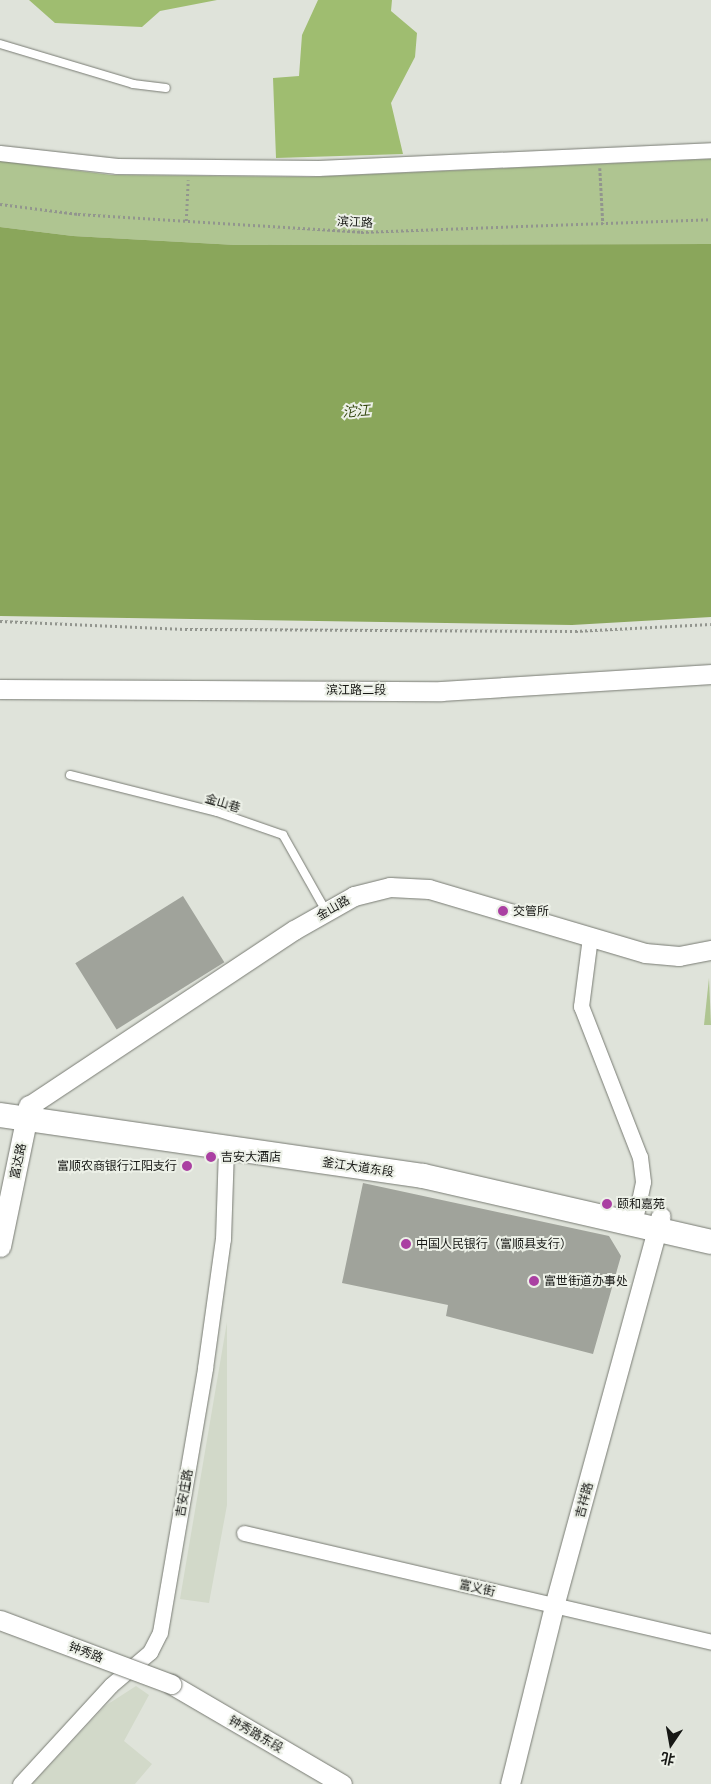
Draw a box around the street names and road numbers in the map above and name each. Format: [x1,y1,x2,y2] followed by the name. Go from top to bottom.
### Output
[337,214,373,230] street label: 滨江路
[326,683,386,697] street label: 滨江路二段
[204,791,242,815] street label: 金山巷
[314,893,352,923] street label: 金山路
[7,1142,29,1180] street label: 富达路
[321,1155,395,1179] street label: 釜江大道东段
[173,1468,195,1518] street label: 吉安庄路
[572,1481,596,1519] street label: 吉祥路
[458,1577,496,1599] street label: 富义街
[67,1639,105,1665] street label: 钟秀路
[226,1713,286,1755] street label: 钟秀路东段

